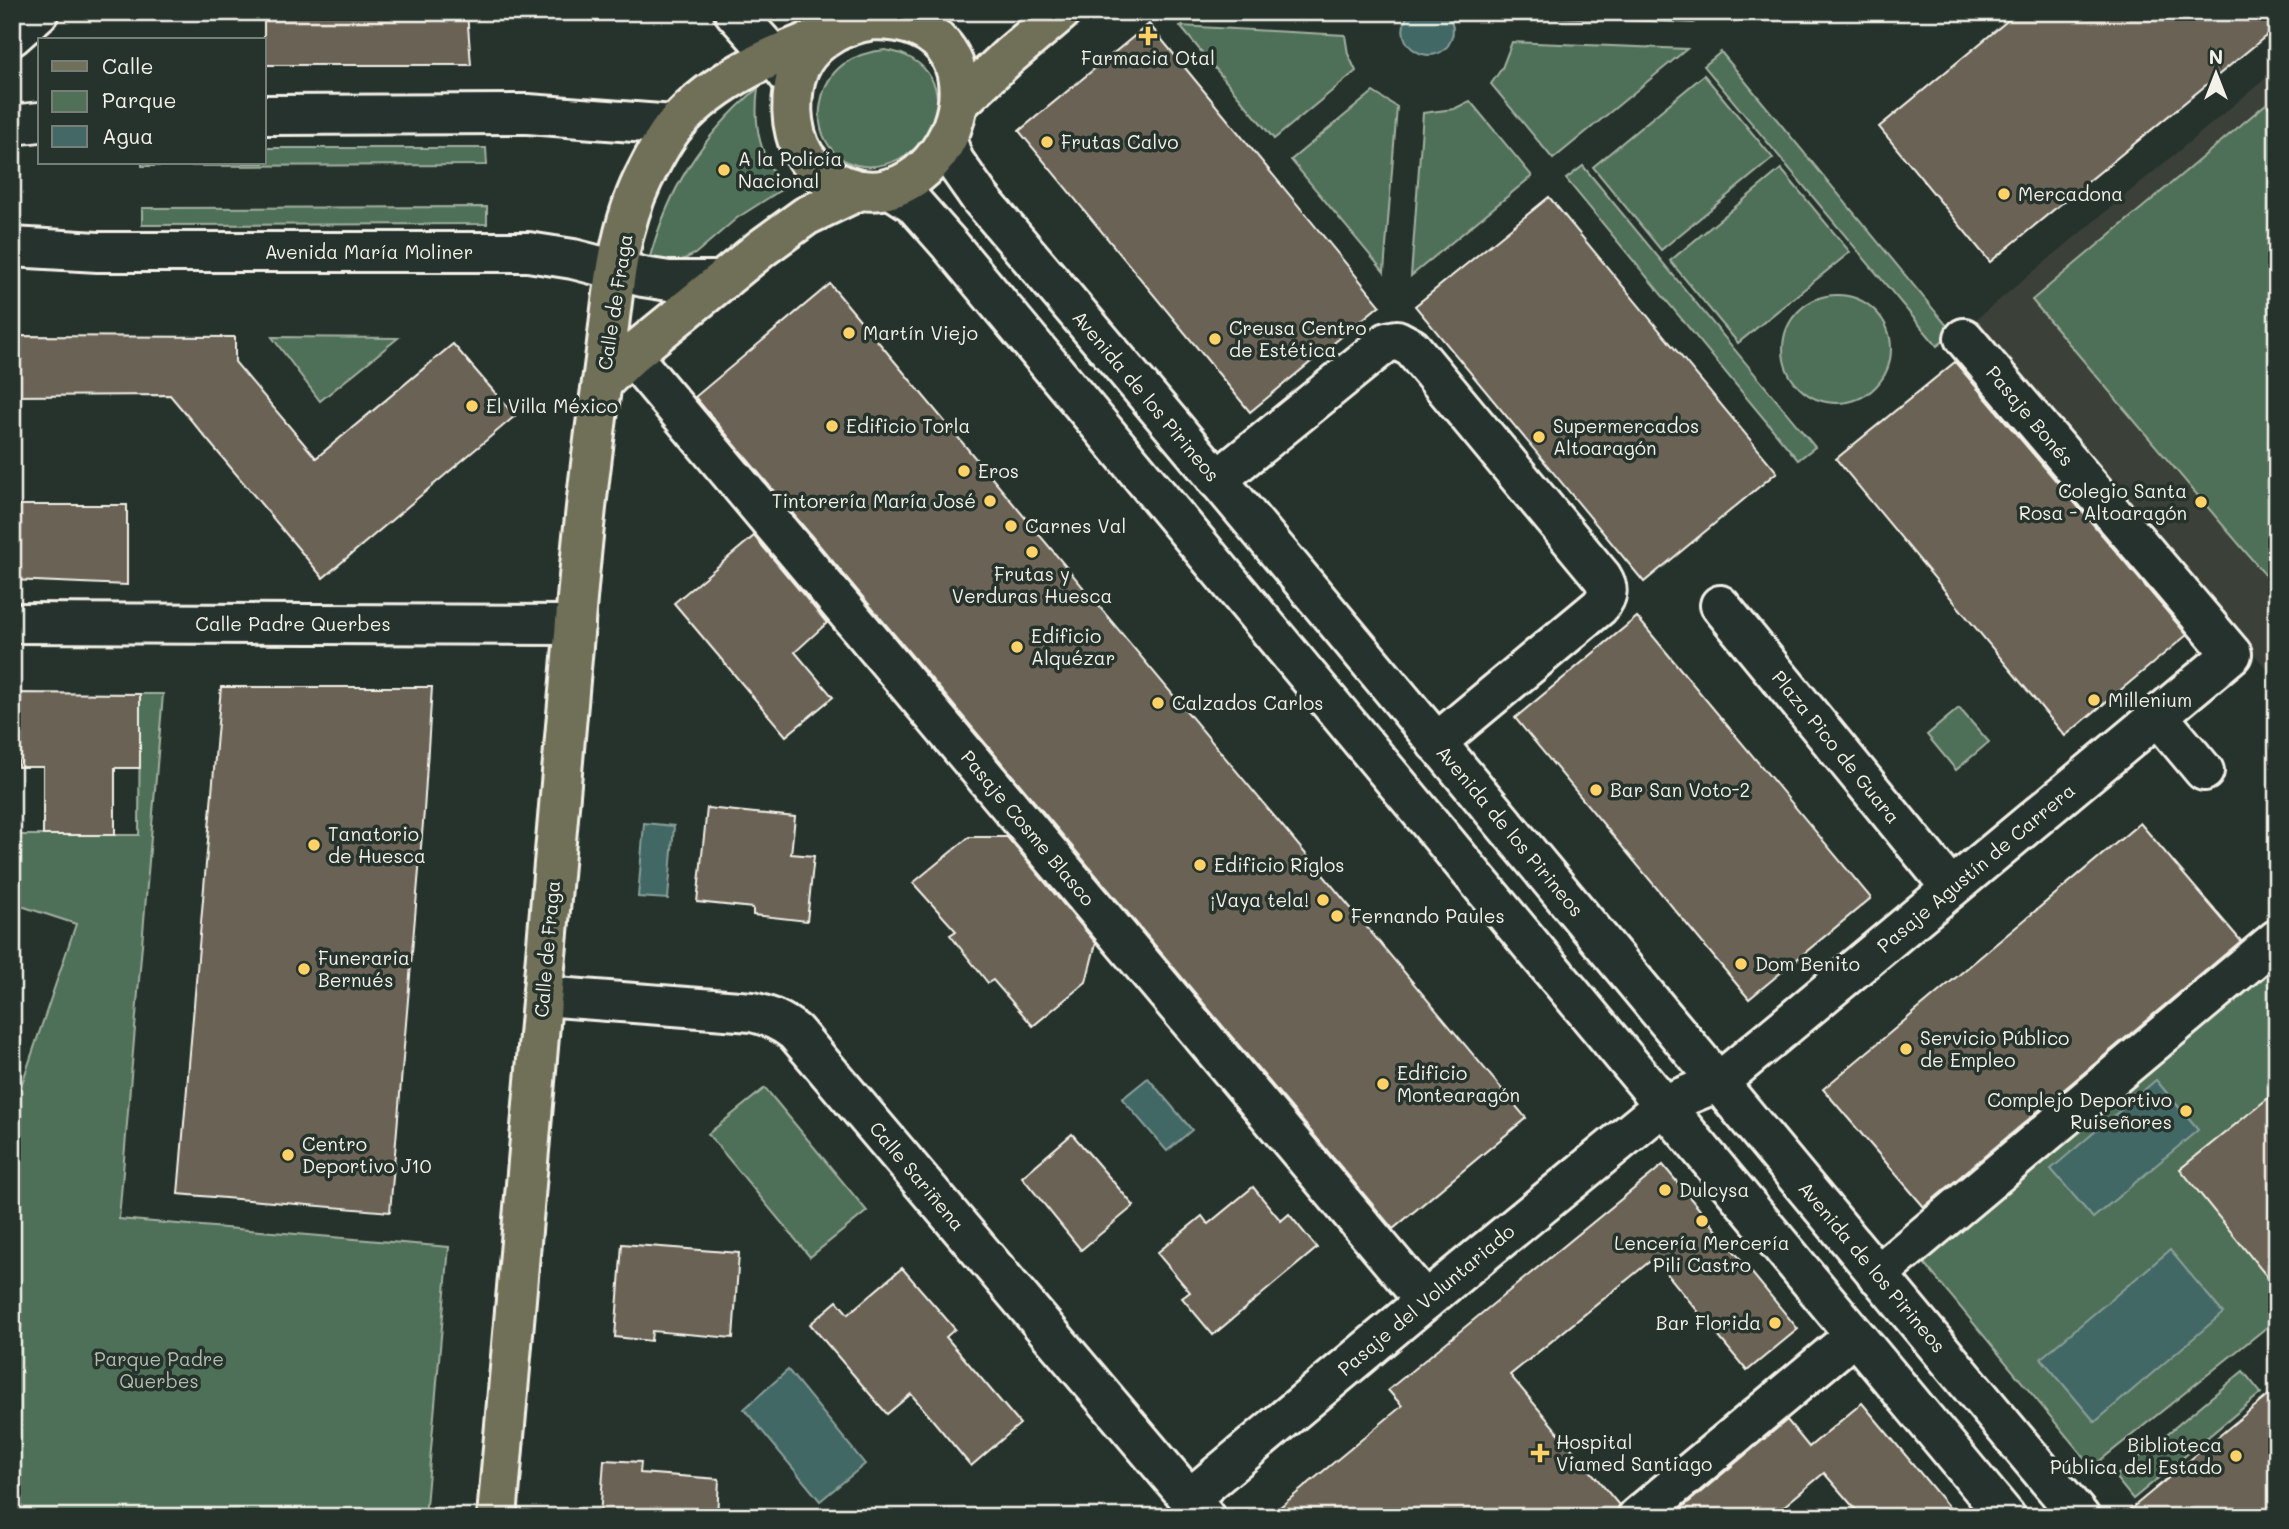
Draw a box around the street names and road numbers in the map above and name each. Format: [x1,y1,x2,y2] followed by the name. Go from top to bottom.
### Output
[591,232,638,372] street label: Calle de Fraga
[265,239,473,264] street label: Avenida María Moliner
[1067,305,1225,487] street label: Avenida de los Pirineos
[1981,360,2080,471] street label: Pasaje Bonés
[195,611,391,636] street label: Calle Padre Querbes
[1767,665,1906,828] street label: Plaza Pico de Guara
[1431,740,1589,922] street label: Avenida de los Pirineos
[956,745,1101,911] street label: Pasaje Cosme Blasco
[1872,777,2080,958] street label: Pasaje Agustín de Carrera
[528,879,565,1019] street label: Calle de Fraga
[864,1116,970,1236] street label: Calle Sariñena
[1793,1176,1951,1358] street label: Avenida de los Pirineos
[1332,1218,1519,1381] street label: Pasaje del Voluntariado

